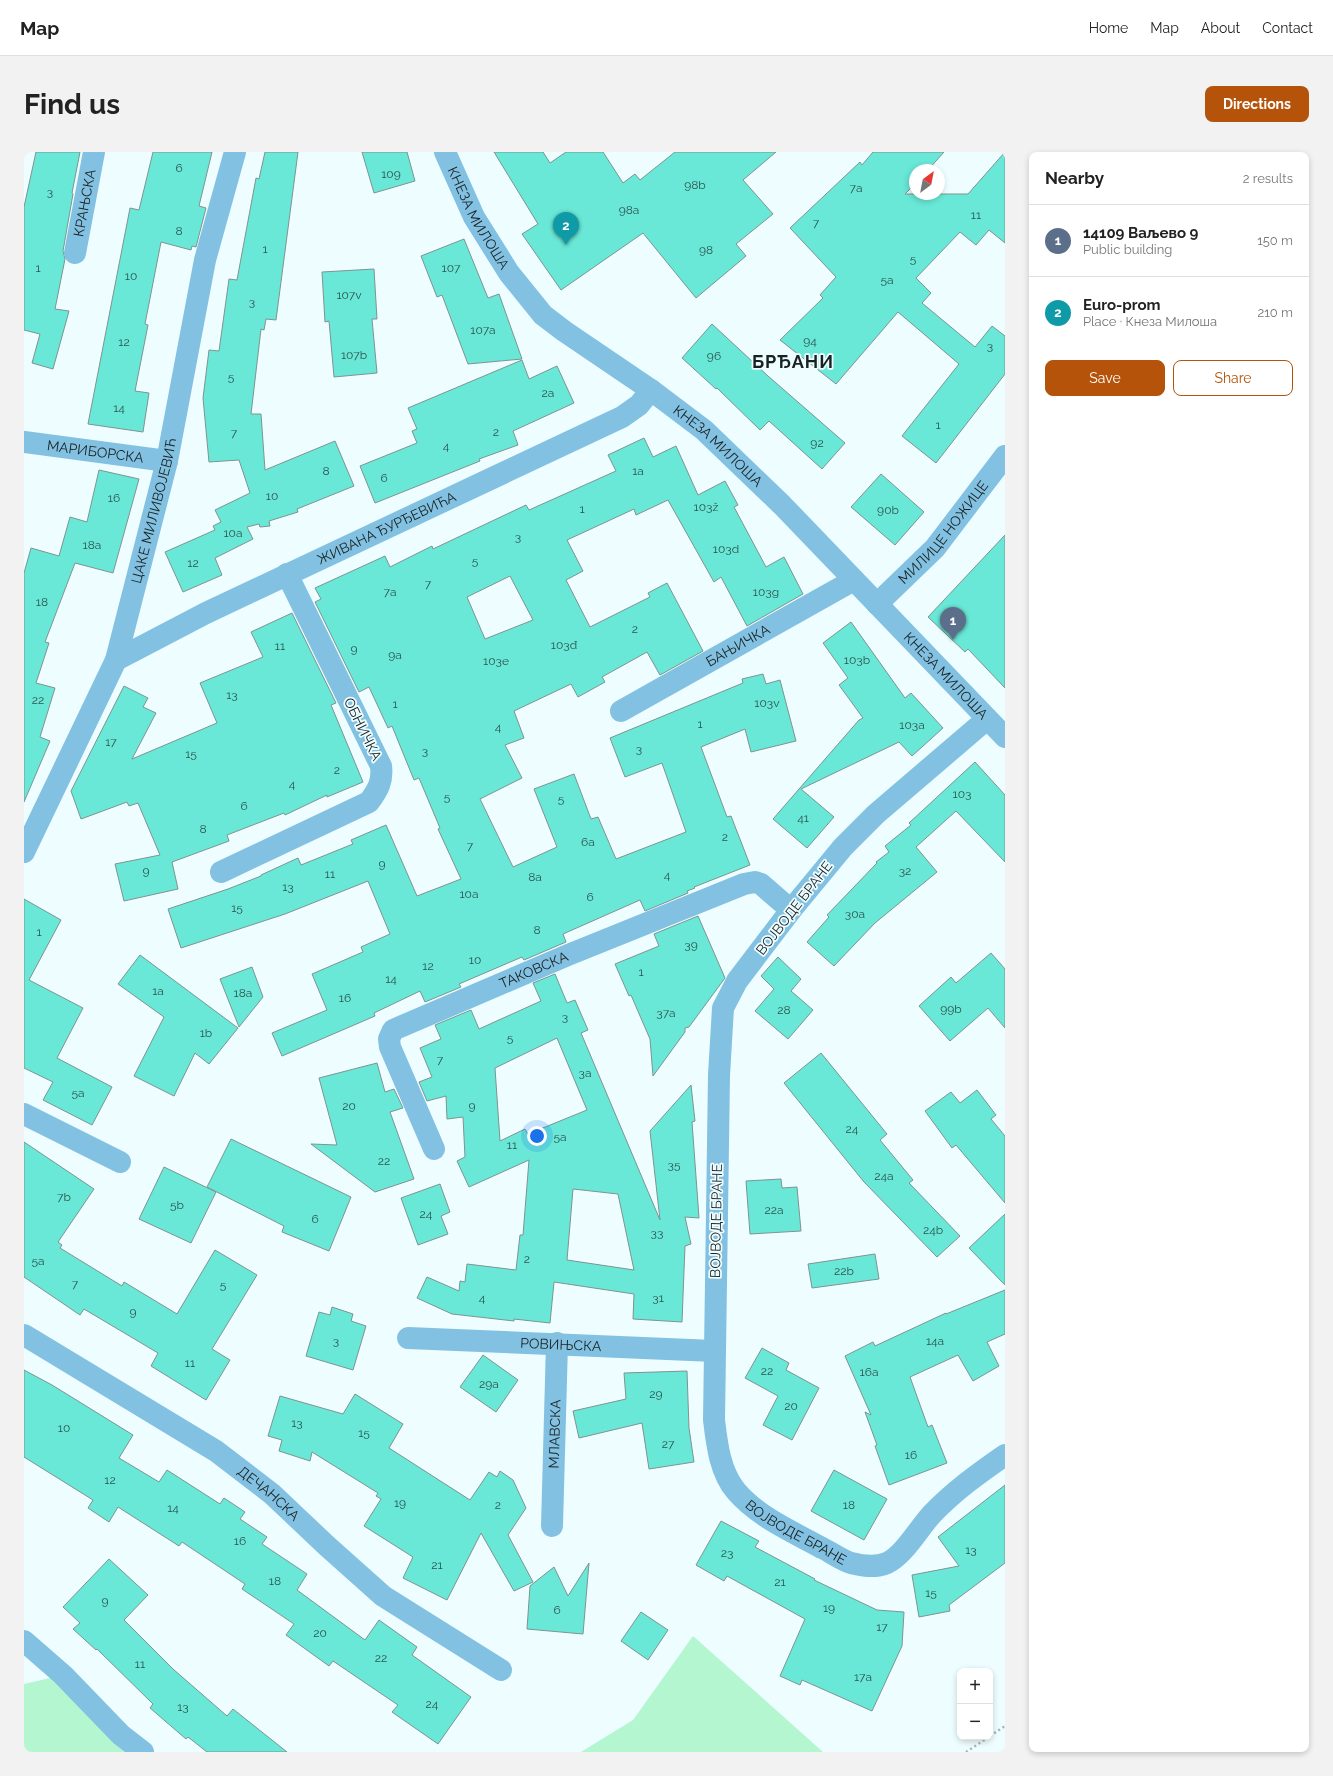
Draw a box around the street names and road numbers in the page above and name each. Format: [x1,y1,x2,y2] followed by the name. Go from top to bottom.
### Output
[445,164,513,273] street label: КНЕЗА МИЛОША
[70,167,99,238] street label: КРАЊСКА
[670,402,766,490] street label: КНЕЗА МИЛОША
[46,437,145,466] street label: МАРИБОРСКА
[128,437,179,585] street label: ЦАКЕ МИЛИВОЈЕВИЋ
[895,478,991,587] street label: МИЛИЦЕ НОЖИЦЕ
[315,488,459,567] street label: ЖИВАНА ЂУРЂЕВИЋА
[703,621,773,670] street label: БАЊИЧКА
[901,629,992,723] street label: КНЕЗА МИЛОША
[341,695,385,764] street label: ОБНИЧКА
[753,858,835,958] street label: ВОЈВОДЕ БРАНЕ
[497,948,571,992] street label: ТАКОВСКА
[707,1164,725,1278] street label: ВОЈВОДЕ БРАНЕ
[520,1335,602,1354] street label: РОВИЊСКА
[546,1399,563,1469] street label: МЛАВСКА
[235,1463,303,1524] street label: ДЕЧАНСКА
[742,1497,849,1568] street label: ВОЈВОДЕ БРАНЕ

